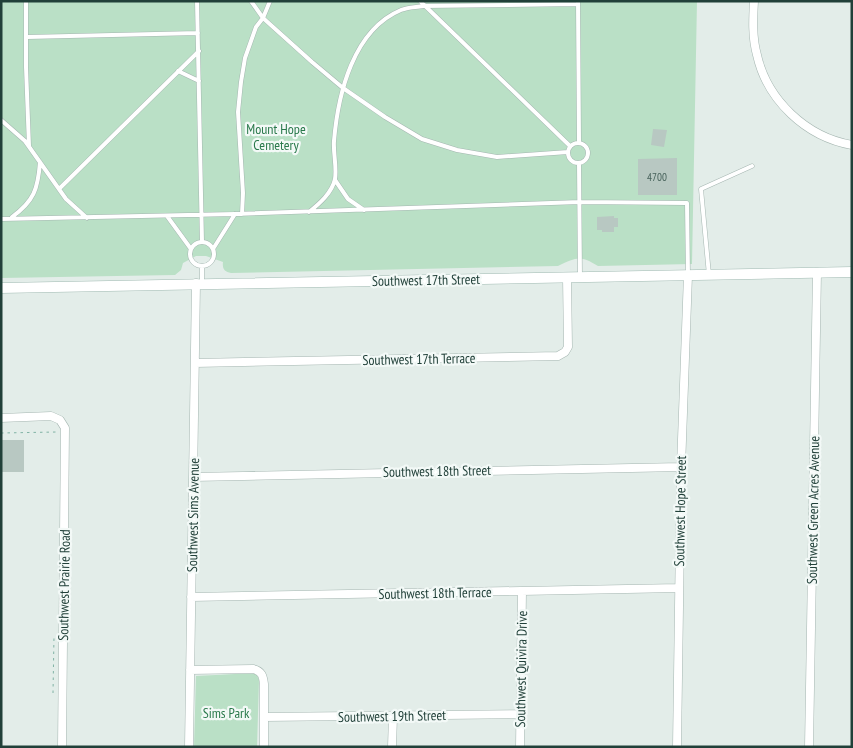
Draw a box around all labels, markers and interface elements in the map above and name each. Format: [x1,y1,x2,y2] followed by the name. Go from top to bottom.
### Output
[246,120,306,154] park label: Mount Hope Cemetery
[647,170,667,184] house number: 4700
[372,270,480,290] street label: Southwest 17th Street
[362,349,476,369] street label: Southwest 17th Terrace
[803,435,823,584] street label: Southwest Green Acres Avenue
[670,455,690,567] street label: Southwest Hope Street
[183,457,203,572] street label: Southwest Sims Avenue
[383,461,491,481] street label: Southwest 18th Street
[54,529,74,641] street label: Southwest Prairie Road
[378,583,492,603] street label: Southwest 18th Terrace
[511,610,531,728] street label: Southwest Quivira Drive
[203,704,250,722] park label: Sims Park
[338,706,446,726] street label: Southwest 19th Street

